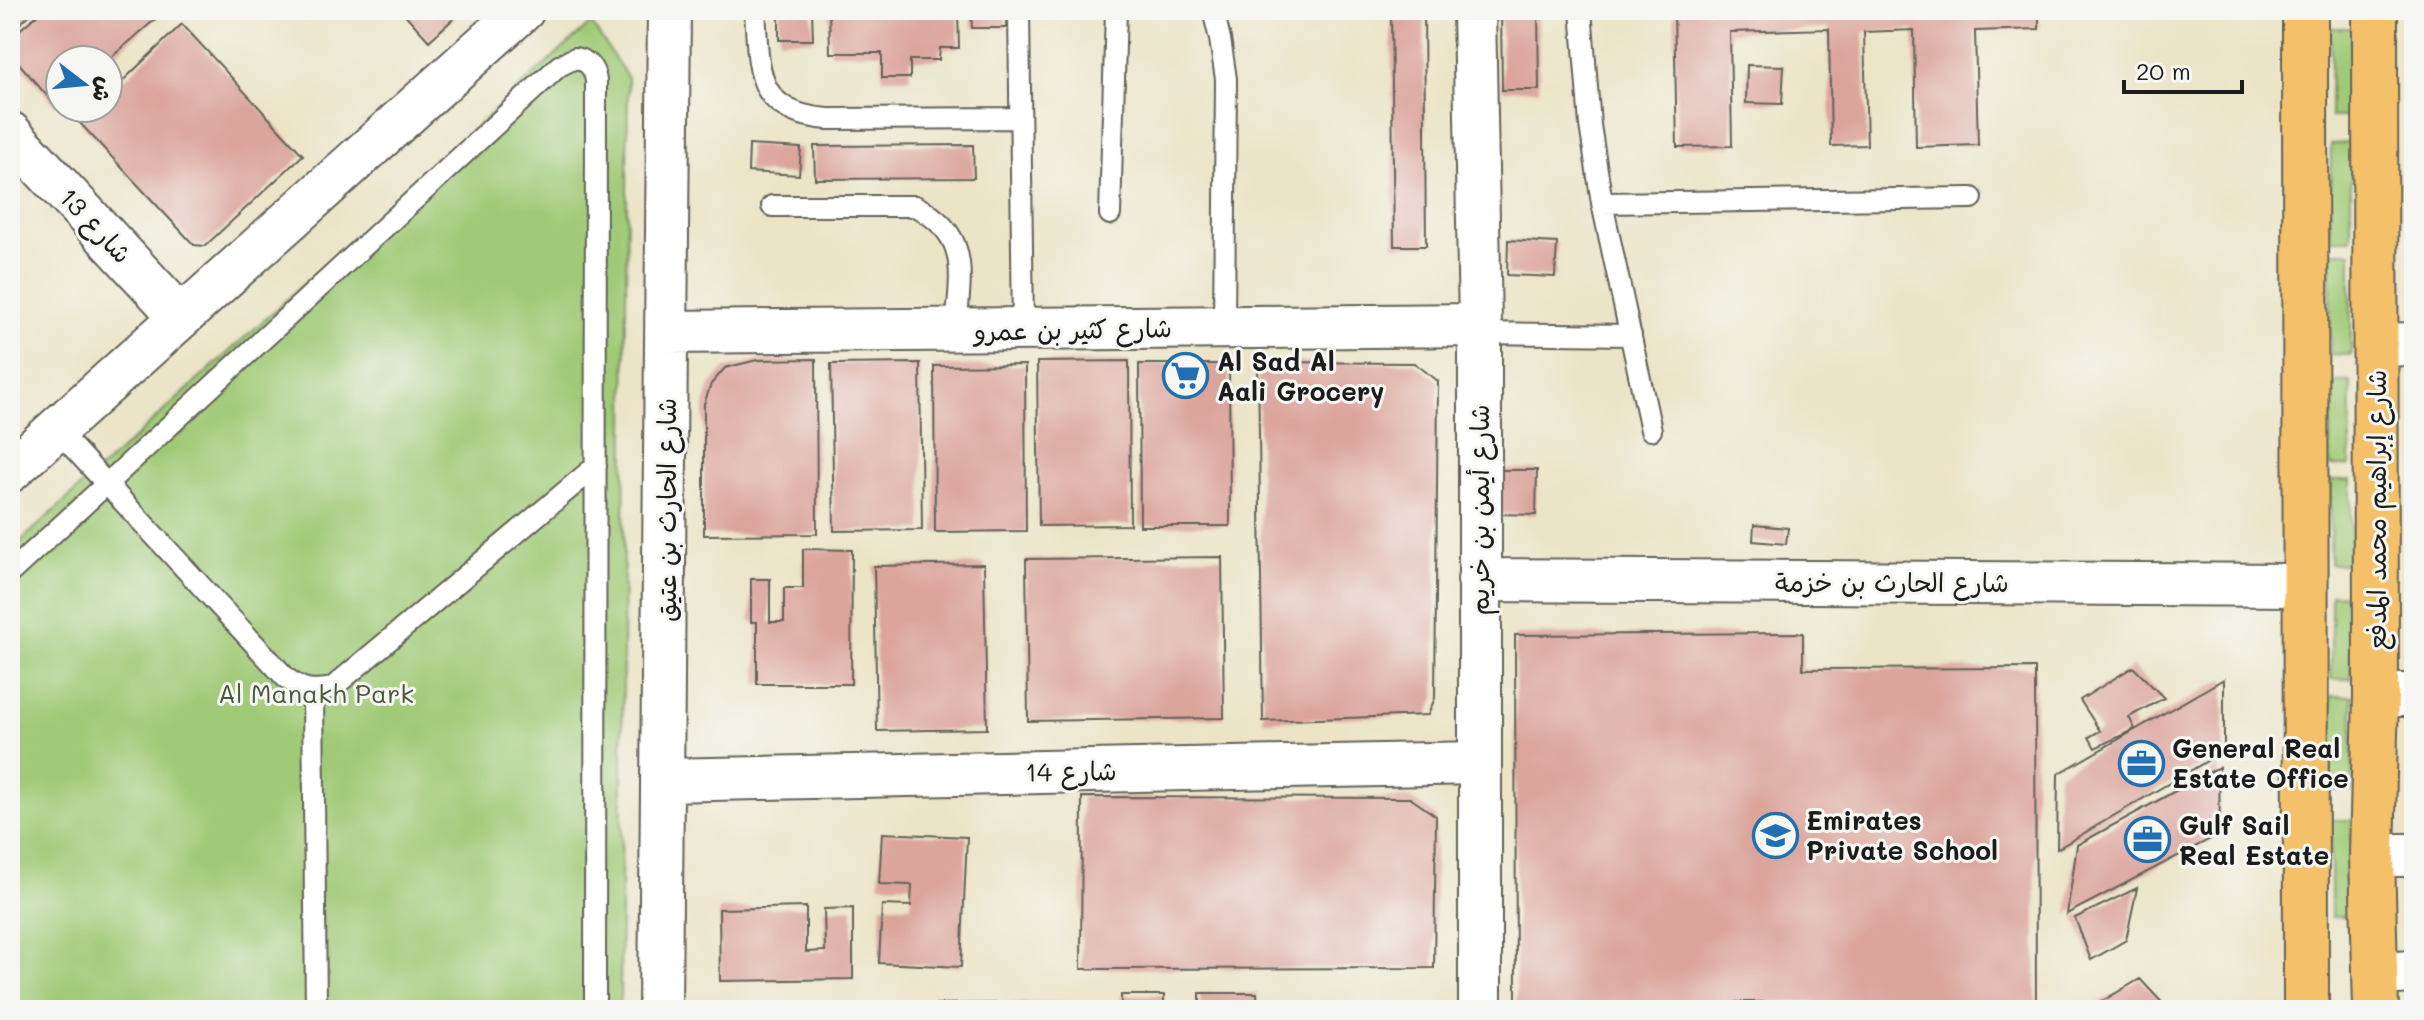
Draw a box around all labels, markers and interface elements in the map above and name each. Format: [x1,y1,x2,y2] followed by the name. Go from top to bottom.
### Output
[44,44,124,124] north arrow
[2124,44,2242,94] scale bar
[2136,55,2191,86] text: 20 m
[86,74,121,105] text: ش
[51,180,140,271] street label: شارع 13
[972,310,1172,350] street label: شارع كثير بن عمرو
[1217,344,1384,408] place label: Al Sad Al Aali Grocery
[1162,352,1210,400] supermarket icon: Al Sad Al Aali Grocery
[2359,370,2397,650] street label: شارع إبراهيم محمد المدفع
[649,398,685,622] street label: شارع الحارث بن عتيق
[1462,404,1500,616] street label: شارع أيمن بن خريم
[1775,565,2009,601] street label: شارع الحارث بن خزمة
[218,676,414,710] park label: Al Manakh Park
[2172,731,2349,795] place label: General Real Estate Office
[2117,739,2165,787] office icon: General Real Estate Office
[1025,753,1117,791] street label: شارع 14
[1806,803,1998,867] place label: Emirates Private School
[2179,808,2329,872] place label: Gulf Sail Real Estate
[1751,811,1799,859] school or university icon: Emirates Private School
[2124,816,2172,864] office icon: Gulf Sail Real Estate

